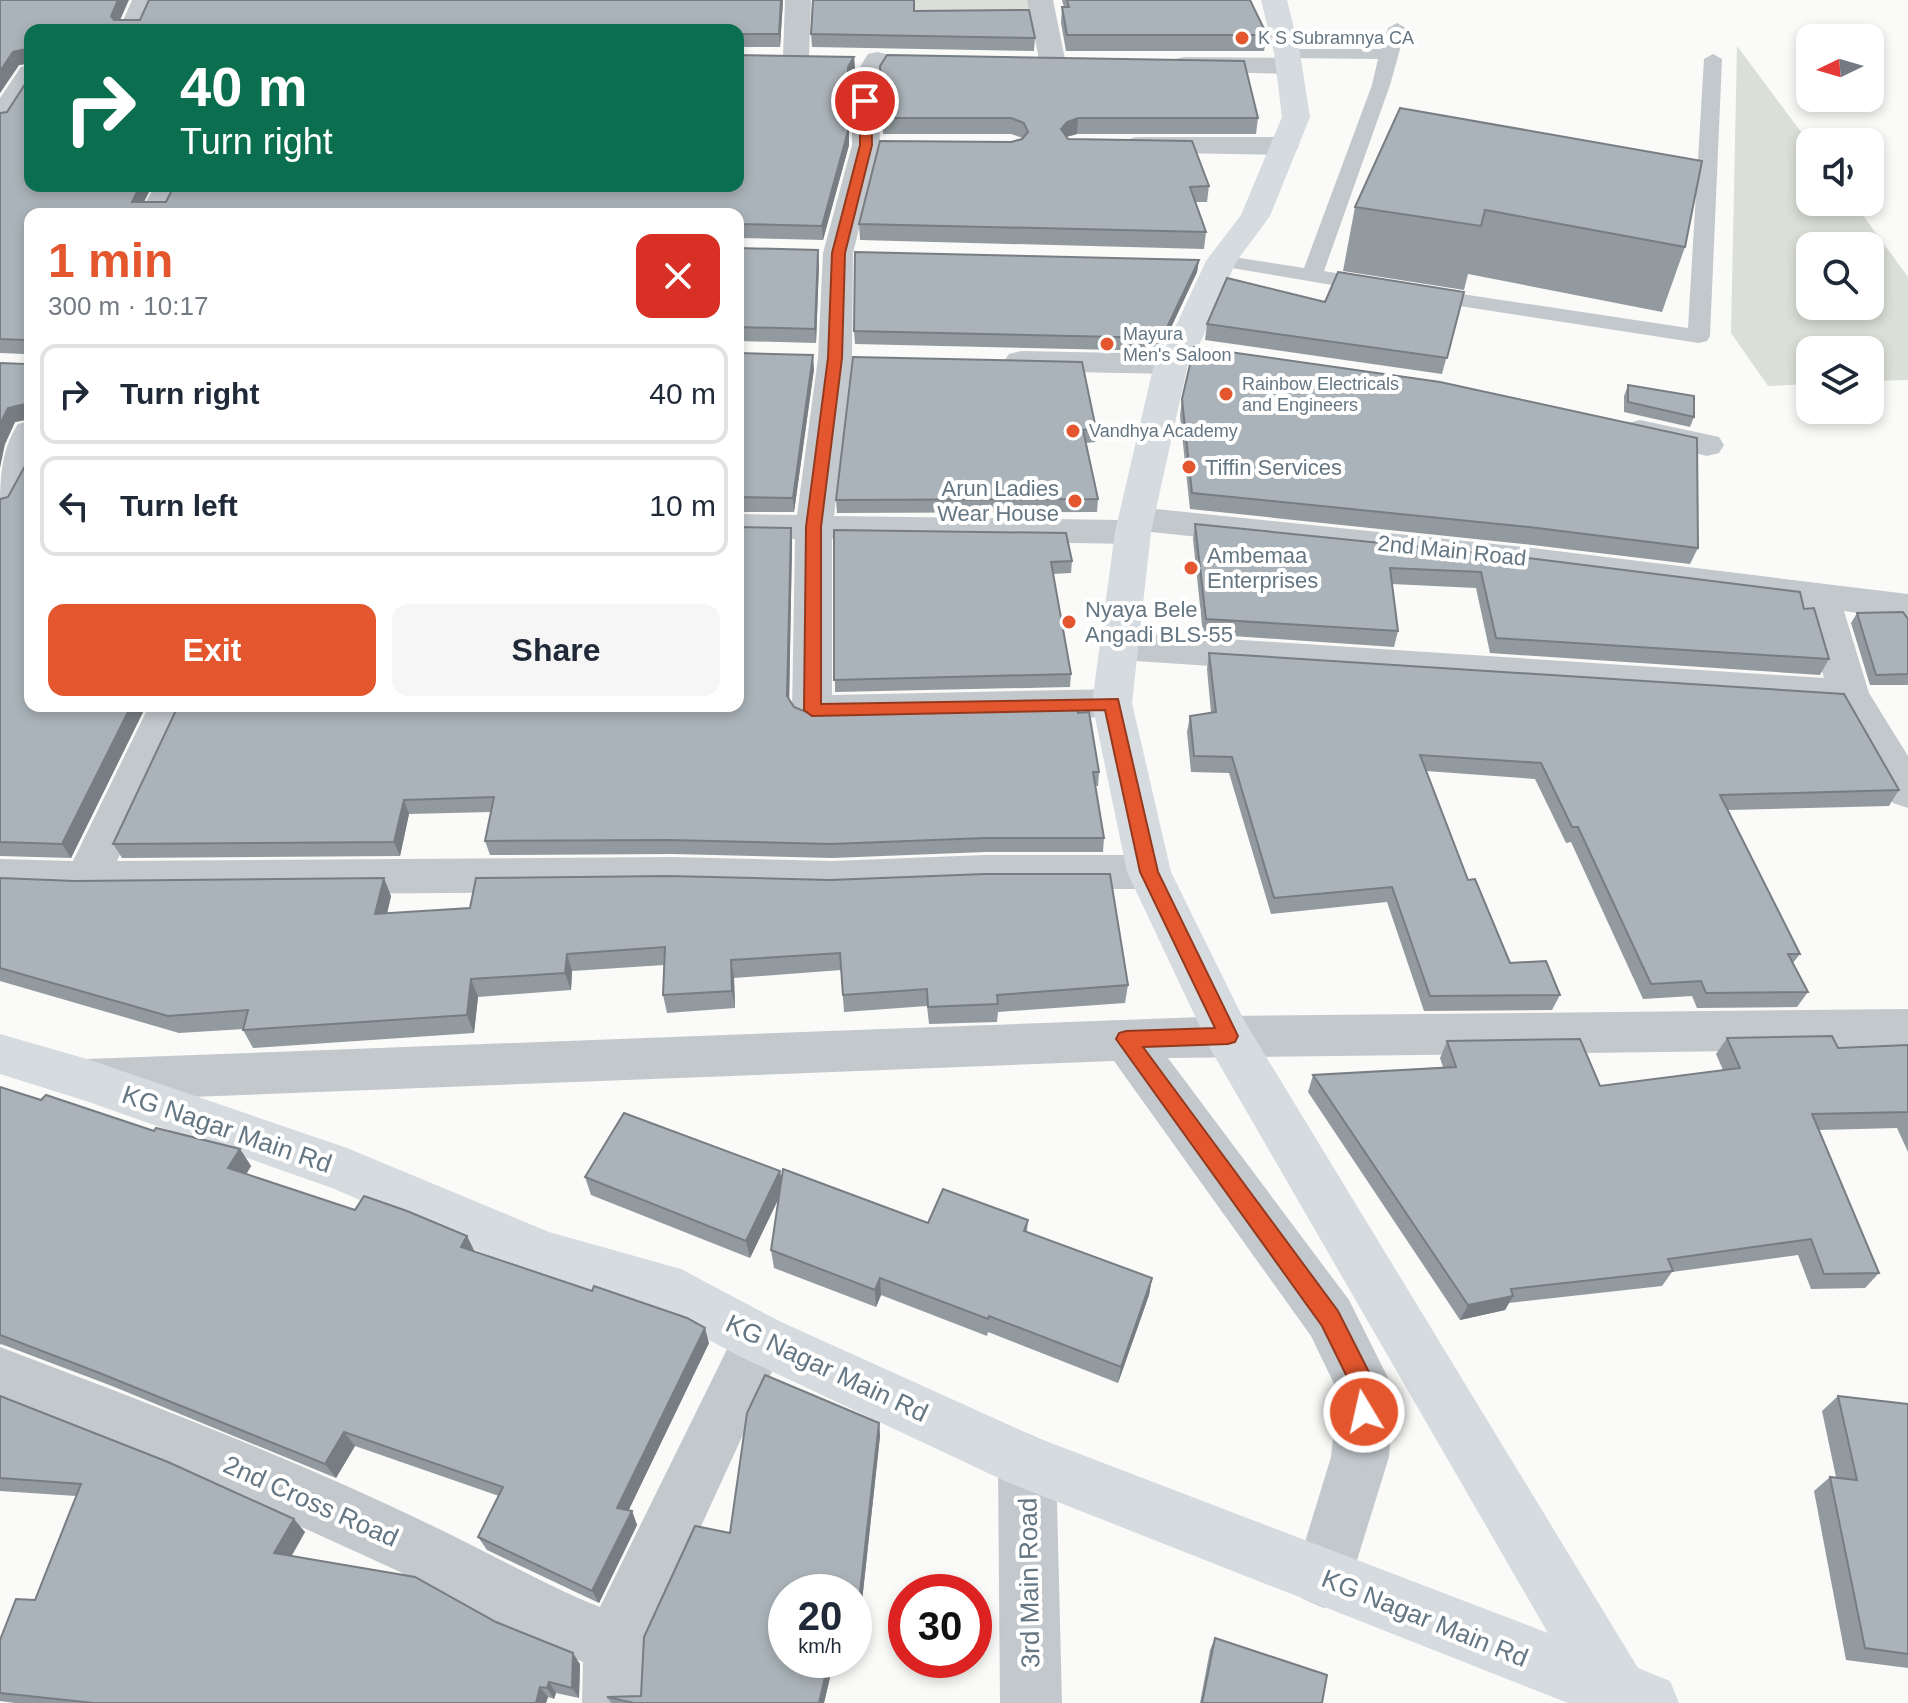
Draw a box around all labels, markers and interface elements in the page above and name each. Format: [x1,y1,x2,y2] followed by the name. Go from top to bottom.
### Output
[1796,24,1884,112] north arrow
[1796,24,1884,424] map controls
[1258,28,1414,48] place label: K S Subramnya CA
[1233,29,1251,47] marker: K S Subramnya CA
[180,55,308,118] text: 40 m
[48,56,152,160] icon: right
[831,67,899,135] pin
[843,79,887,123] icon: arrive
[180,121,333,162] text: Turn right
[1796,128,1884,216] button: sound
[1796,232,1884,320] button: search
[48,234,173,287] text: 1 min
[636,234,720,318] button: close
[48,291,208,321] text: 300 m · 10:17
[1123,324,1232,365] place label: Mayura Men's Saloon
[1098,335,1116,353] marker: Mayura Men's Saloon
[1796,336,1884,424] button: layers
[52,372,96,416] icon: right
[1242,374,1399,415] place label: Rainbow Electricals and Engineers
[120,377,259,410] text: Turn right
[649,377,716,410] text: 40 m
[1217,385,1235,403] marker: Rainbow Electricals and Engineers
[1089,421,1238,441] place label: Vandhya Academy
[1064,422,1082,440] marker: Vandhya Academy
[1205,455,1342,480] place label: Tiffin Services
[1180,458,1198,476] marker: Tiffin Services
[937,476,1059,526] place label: Arun Ladies Wear House
[52,484,96,528] icon: left
[120,489,238,522] text: Turn left
[649,489,716,522] text: 10 m
[1066,492,1084,510] marker: Arun Ladies Wear House
[1376,530,1527,571] street label: 2nd Main Road
[1207,543,1318,593] place label: Ambemaa Enterprises
[1182,559,1200,577] marker: Ambemaa Enterprises
[1085,597,1233,647] place label: Nyaya Bele Angadi BLS-55
[48,604,376,696] button: Exit
[392,604,720,696] button: Share
[1060,613,1078,631] marker: Nyaya Bele Angadi BLS-55
[118,1079,336,1179] street label: KG Nagar Main Rd
[721,1308,933,1428] street label: KG Nagar Main Rd
[1322,1370,1406,1454] position arrow
[219,1449,403,1553] street label: 2nd Cross Road
[1013,1497,1045,1669] street label: 3rd Main Road
[1318,1563,1532,1673] street label: KG Nagar Main Rd
[888,1574,992,1678] speed limit sign: 30
[798,1594,842,1638] text: 20
[798,1635,842,1657] text: km/h

